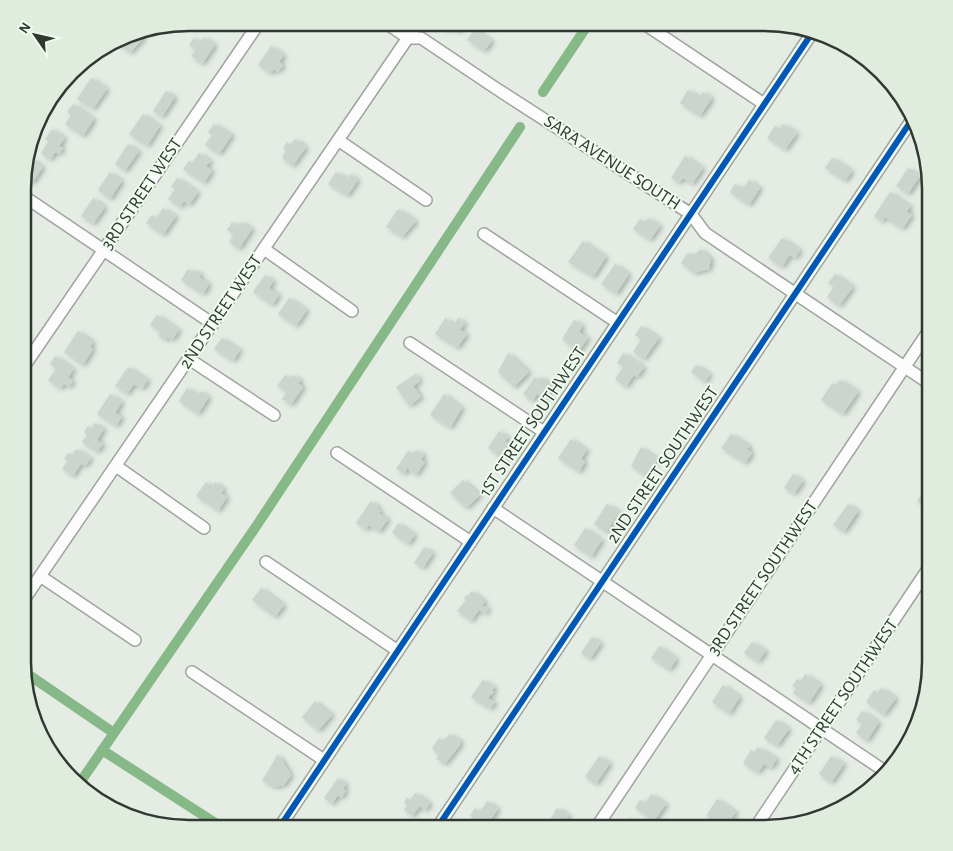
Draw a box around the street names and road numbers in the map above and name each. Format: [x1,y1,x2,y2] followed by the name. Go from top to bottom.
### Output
[541,112,683,214] street label: SARA AVENUE SOUTH
[98,135,186,253] street label: 3RD STREET WEST
[176,252,266,372] street label: 2ND STREET WEST
[476,344,590,500] street label: 1ST STREET SOUTHWEST
[604,383,722,547] street label: 2ND STREET SOUTHWEST
[705,497,821,658] street label: 3RD STREET SOUTHWEST
[784,616,902,778] street label: 4TH STREET SOUTHWEST

